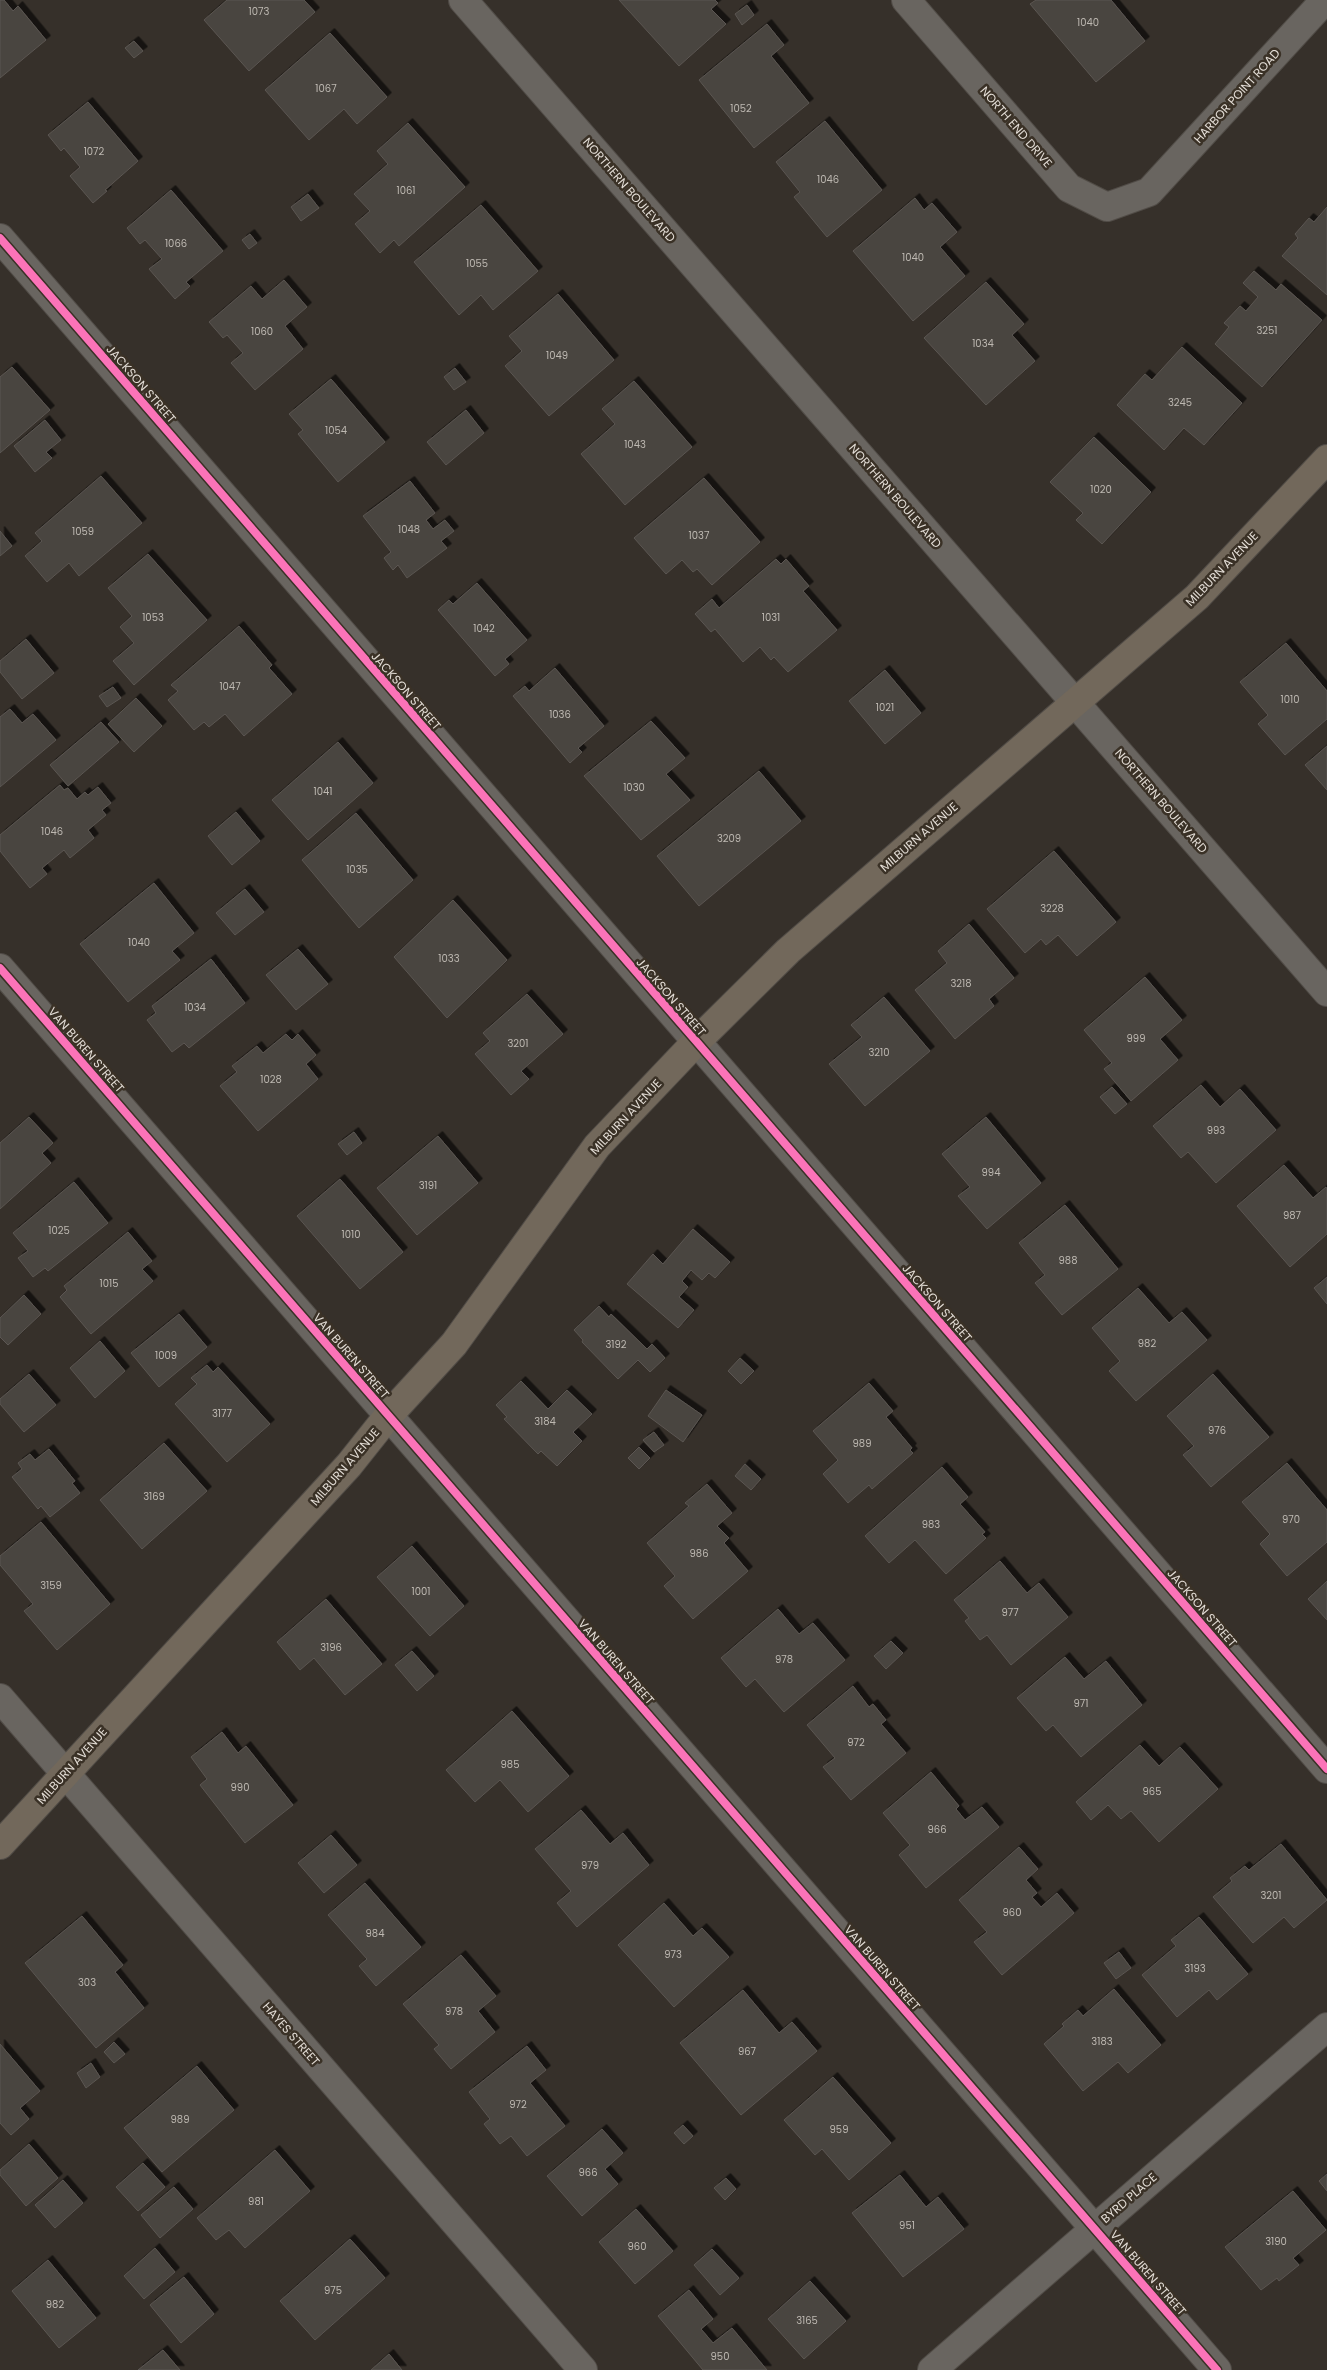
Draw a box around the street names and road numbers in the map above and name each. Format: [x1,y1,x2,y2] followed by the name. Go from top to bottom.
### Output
[1190,45,1284,147] street label: HARBOR POINT ROAD
[976,82,1056,171] street label: NORTH END DRIVE
[579,134,680,246] street label: NORTHERN BOULEVARD
[103,341,180,427] street label: JACKSON STREET
[845,440,946,552] street label: NORTHERN BOULEVARD
[1182,528,1262,610] street label: MILBURN AVENUE
[368,648,445,734] street label: JACKSON STREET
[1111,745,1212,857] street label: NORTHERN BOULEVARD
[876,798,961,875] street label: MILBURN AVENUE
[633,954,710,1040] street label: JACKSON STREET
[45,1003,129,1096] street label: VAN BUREN STREET
[586,1075,665,1158] street label: MILBURN AVENUE
[899,1260,976,1346] street label: JACKSON STREET
[310,1309,394,1402] street label: VAN BUREN STREET
[306,1424,383,1509] street label: MILBURN AVENUE
[1164,1565,1241,1651] street label: JACKSON STREET
[575,1615,659,1708] street label: VAN BUREN STREET
[33,1724,111,1808] street label: MILBURN AVENUE
[841,1921,925,2014] street label: VAN BUREN STREET
[259,1998,324,2070] street label: HAYES STREET
[1097,2169,1160,2227] street label: BYRD PLACE
[1107,2226,1191,2319] street label: VAN BUREN STREET

